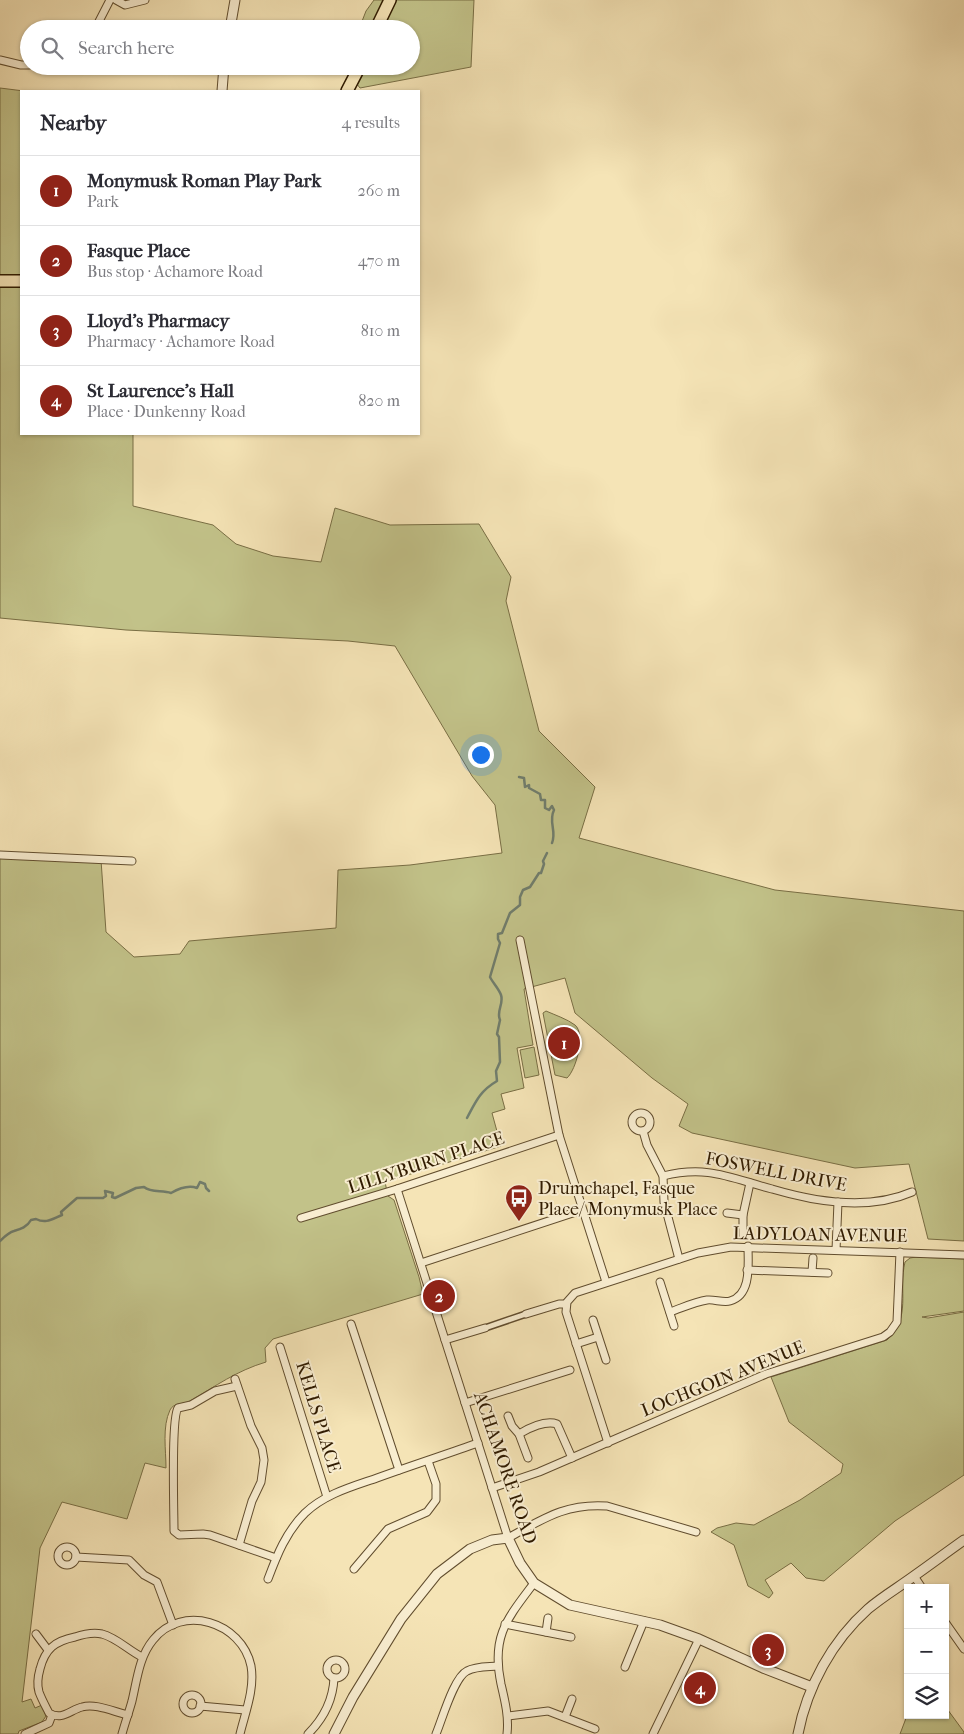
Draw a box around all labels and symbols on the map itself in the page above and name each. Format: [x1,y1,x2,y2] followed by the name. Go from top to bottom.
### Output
[468,742,494,768] your location
[548,1024,580,1062] pin: 1
[345,1128,507,1198] street label: LILLYBURN PLACE
[703,1148,849,1196] street label: FOSWELL DRIVE
[538,1178,718,1220] place label: Drumchapel, Fasque Place/ Monymusk Place
[504,1183,534,1222] bus stop icon: Drumchapel, Fasque Place/ Monymusk Place
[733,1223,907,1247] street label: LADYLOAN AVENUE
[423,1277,455,1315] pin: 2
[638,1337,808,1421] street label: LOCHGOIN AVENUE
[291,1359,345,1475] street label: KELLS PLACE
[469,1388,541,1547] street label: ACHAMORE ROAD
[752,1631,784,1669] pin: 3
[684,1669,716,1707] pin: 4

